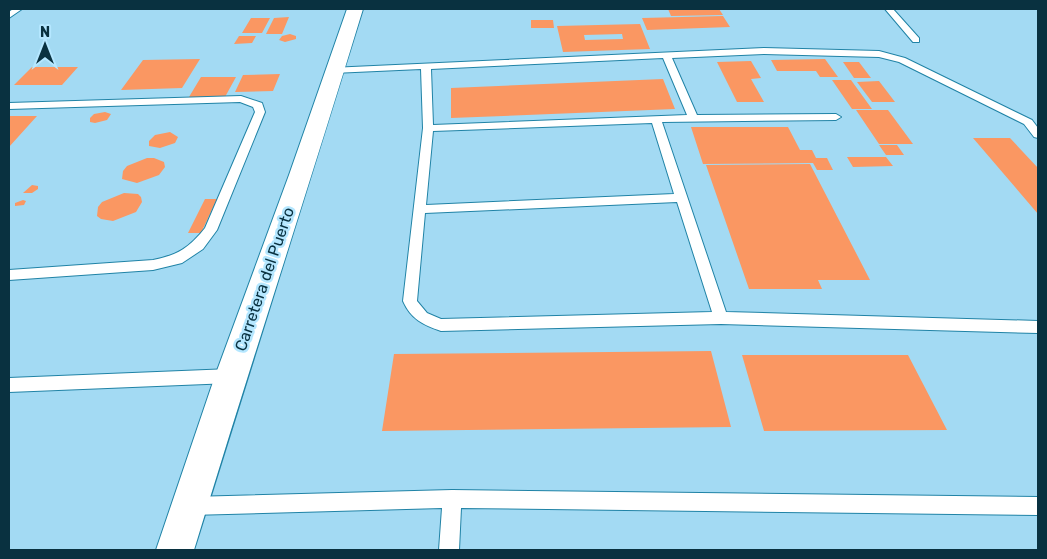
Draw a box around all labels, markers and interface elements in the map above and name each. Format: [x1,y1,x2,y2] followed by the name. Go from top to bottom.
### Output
[20,20,70,70] north arrow
[40,24,50,41] text: N
[231,205,298,354] street label: Carretera del Puerto

